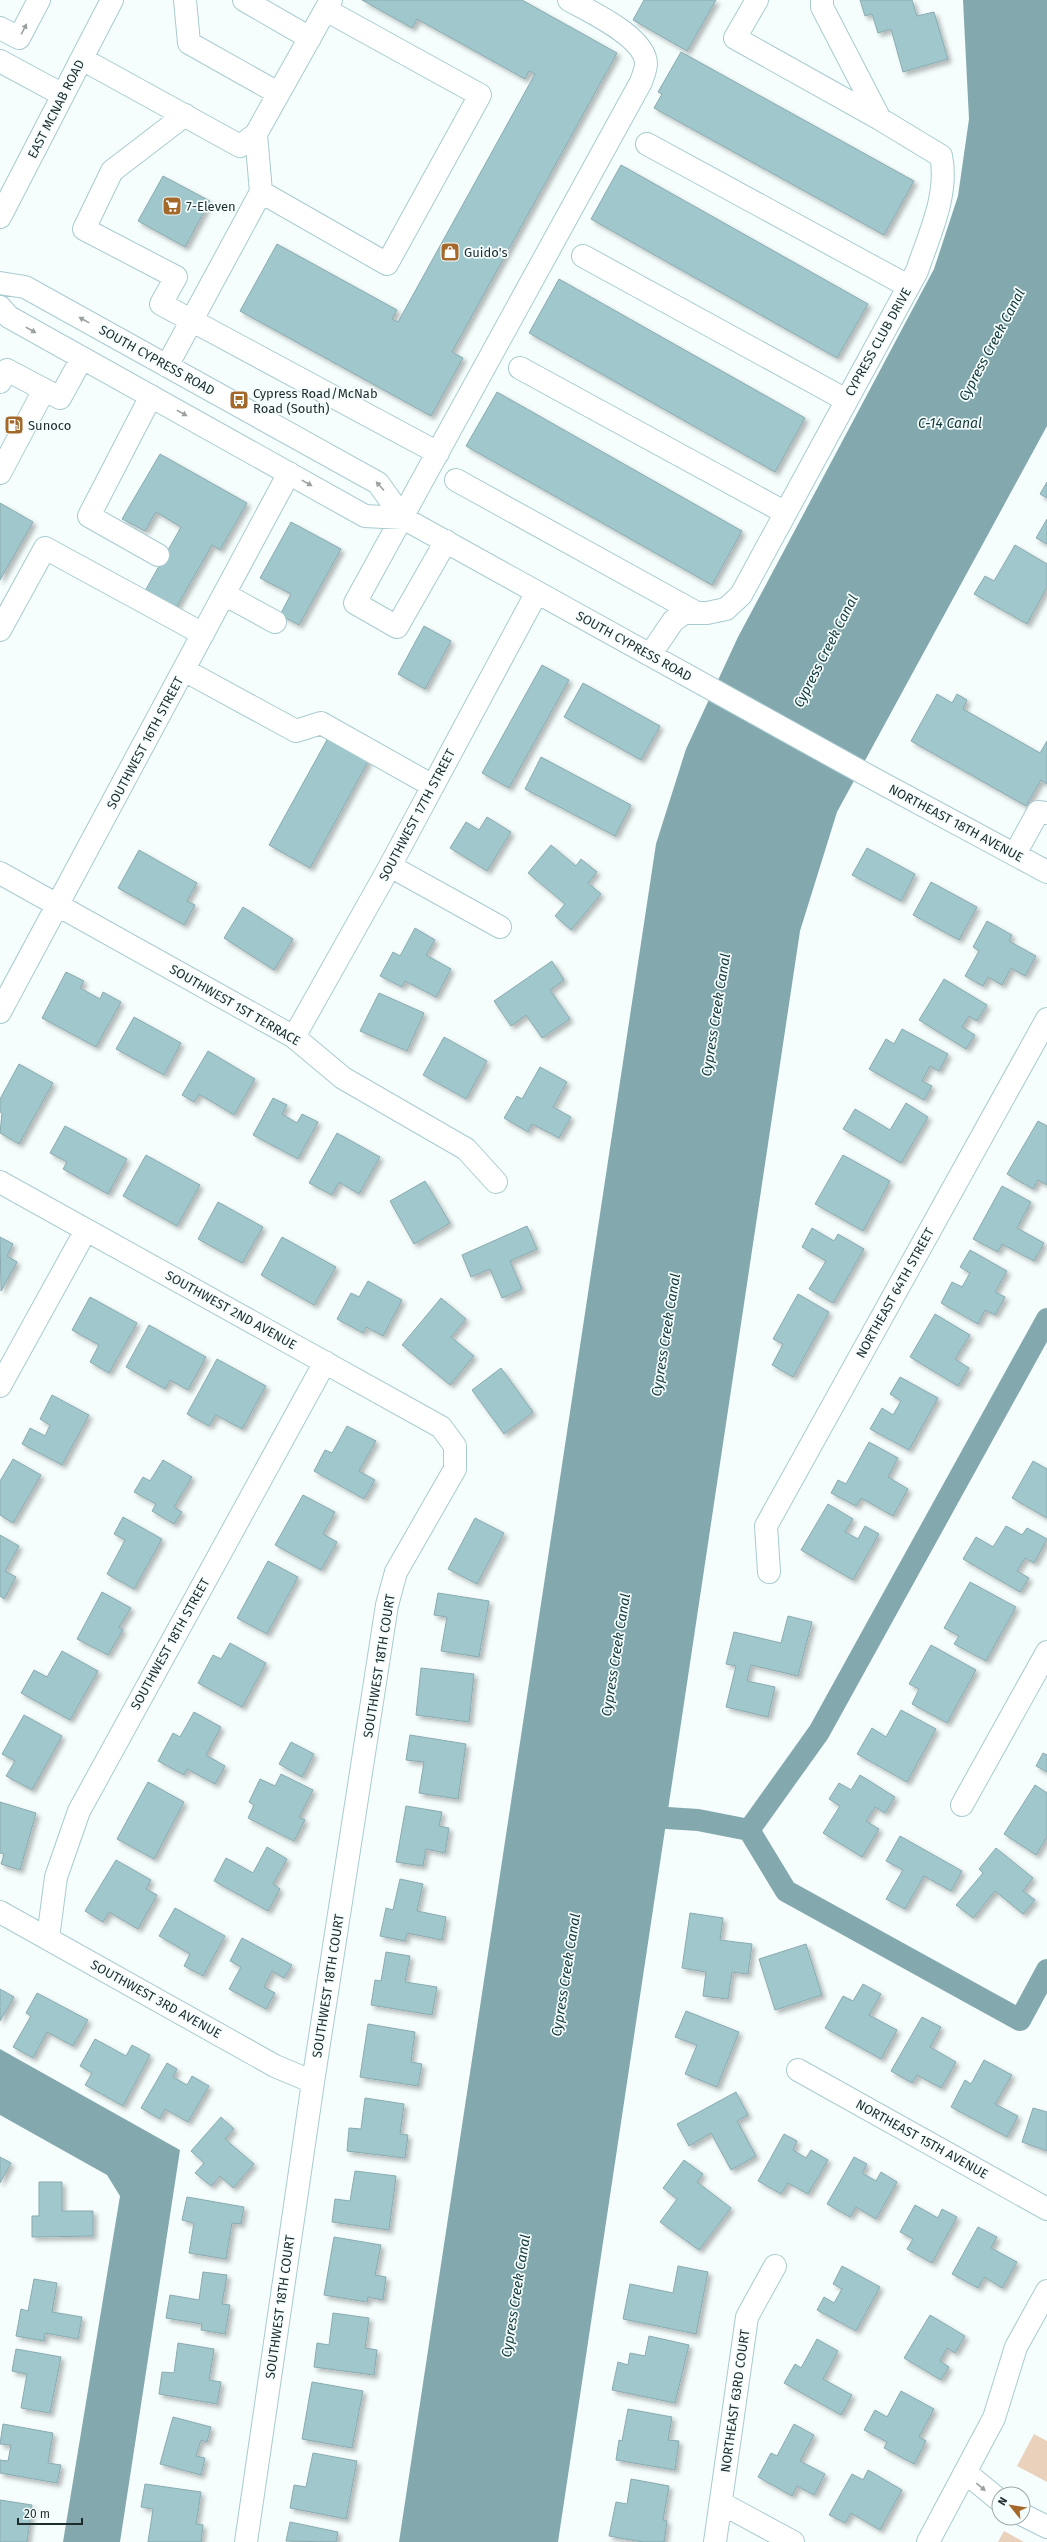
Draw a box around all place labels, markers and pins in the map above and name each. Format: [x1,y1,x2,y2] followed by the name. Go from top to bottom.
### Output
[161,195,183,217] supermarket icon: 7-Eleven
[186,199,236,214] place label: 7-Eleven
[439,241,461,263] shop icon: Guido's
[464,245,507,260] place label: Guido's
[253,386,378,416] place label: Cypress Road/McNab Road (South)
[228,389,250,411] bus stop icon: Cypress Road/McNab Road (South)
[3,414,25,436] fuel station icon: Sunoco
[28,418,71,433] place label: Sunoco

